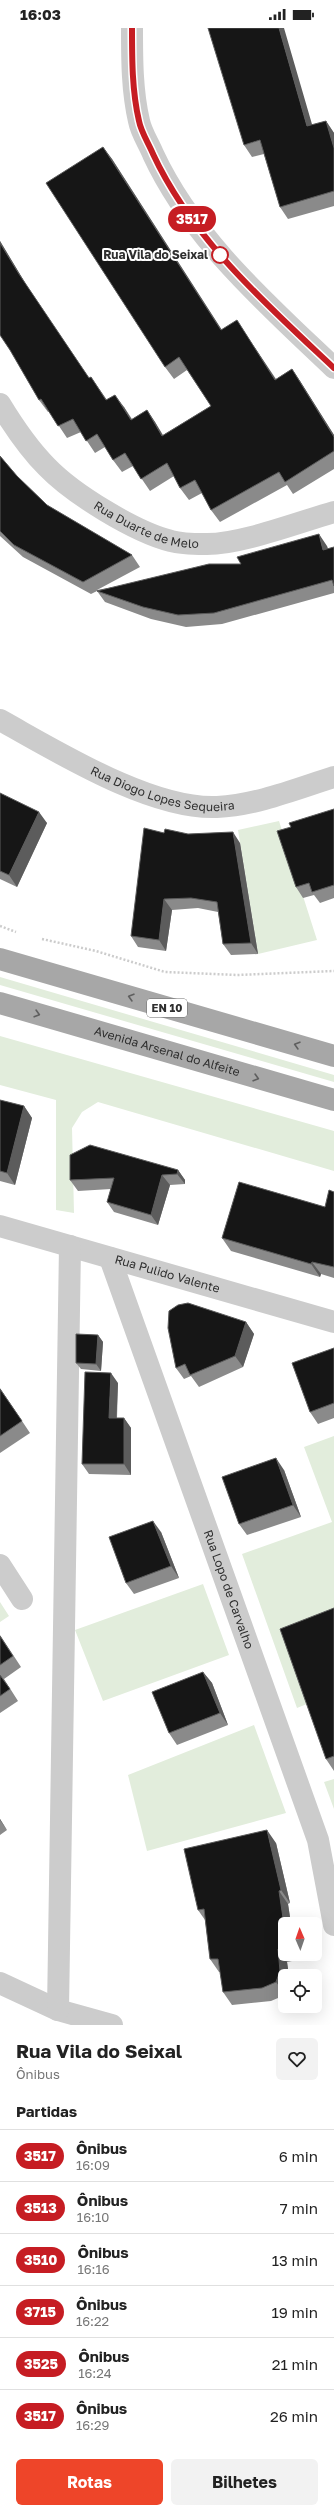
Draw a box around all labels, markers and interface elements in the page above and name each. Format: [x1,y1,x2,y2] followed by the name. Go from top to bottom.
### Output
[20,5,61,23] text: 16:03
[164,206,220,232] line badge: 3517
[176,210,208,227] text: 3517
[211,246,229,264] marker: Rua Vila do Seixal
[103,247,208,262] place label: Rua Vila do Seixal
[91,498,199,551] street label: Rua Duarte de Melo
[88,763,235,814] street label: Rua Diogo Lopes Sequeira
[128,993,135,1002] one-way arrow
[147,999,187,1017] road number: EN 10
[34,1009,41,1018] one-way arrow
[93,1023,242,1079] street label: Avenida Arsenal do Alfeite
[293,1042,300,1050] one-way arrow
[253,1073,260,1082] one-way arrow
[113,1251,222,1296] street label: Rua Pulido Valente
[201,1528,257,1651] street label: Rua Lopo de Carvalho
[278,1917,322,1961] north arrow
[278,1917,322,2013] map controls
[278,1969,322,2013] button: locate
[276,2038,318,2080] button: heart
[16,2039,182,2062] text: Rua Vila do Seixal
[16,2066,60,2082] text: Ônibus
[16,2102,77,2120] text: Partidas
[76,2139,127,2157] text: Ônibus
[24,2147,56,2164] text: 3517
[279,2147,318,2165] text: 6 min
[76,2157,110,2173] text: 16:09
[77,2191,128,2209] text: Ônibus
[24,2199,57,2216] text: 3513
[280,2199,318,2217] text: 7 min
[77,2209,109,2225] text: 16:10
[77,2243,129,2261] text: Ônibus
[24,2251,57,2268] text: 3510
[272,2251,318,2269] text: 13 min
[77,2261,110,2277] text: 16:16
[76,2295,127,2313] text: Ônibus
[24,2303,56,2320] text: 3715
[271,2303,318,2321] text: 19 min
[76,2313,109,2329] text: 16:22
[78,2347,129,2365] text: Ônibus
[24,2355,58,2372] text: 3525
[272,2355,318,2373] text: 21 min
[78,2365,112,2381] text: 16:24
[76,2399,127,2417] text: Ônibus
[24,2407,56,2424] text: 3517
[270,2407,318,2425] text: 26 min
[76,2417,109,2433] text: 16:29
[16,2459,163,2505] button: Rotas
[171,2459,318,2505] button: Bilhetes

